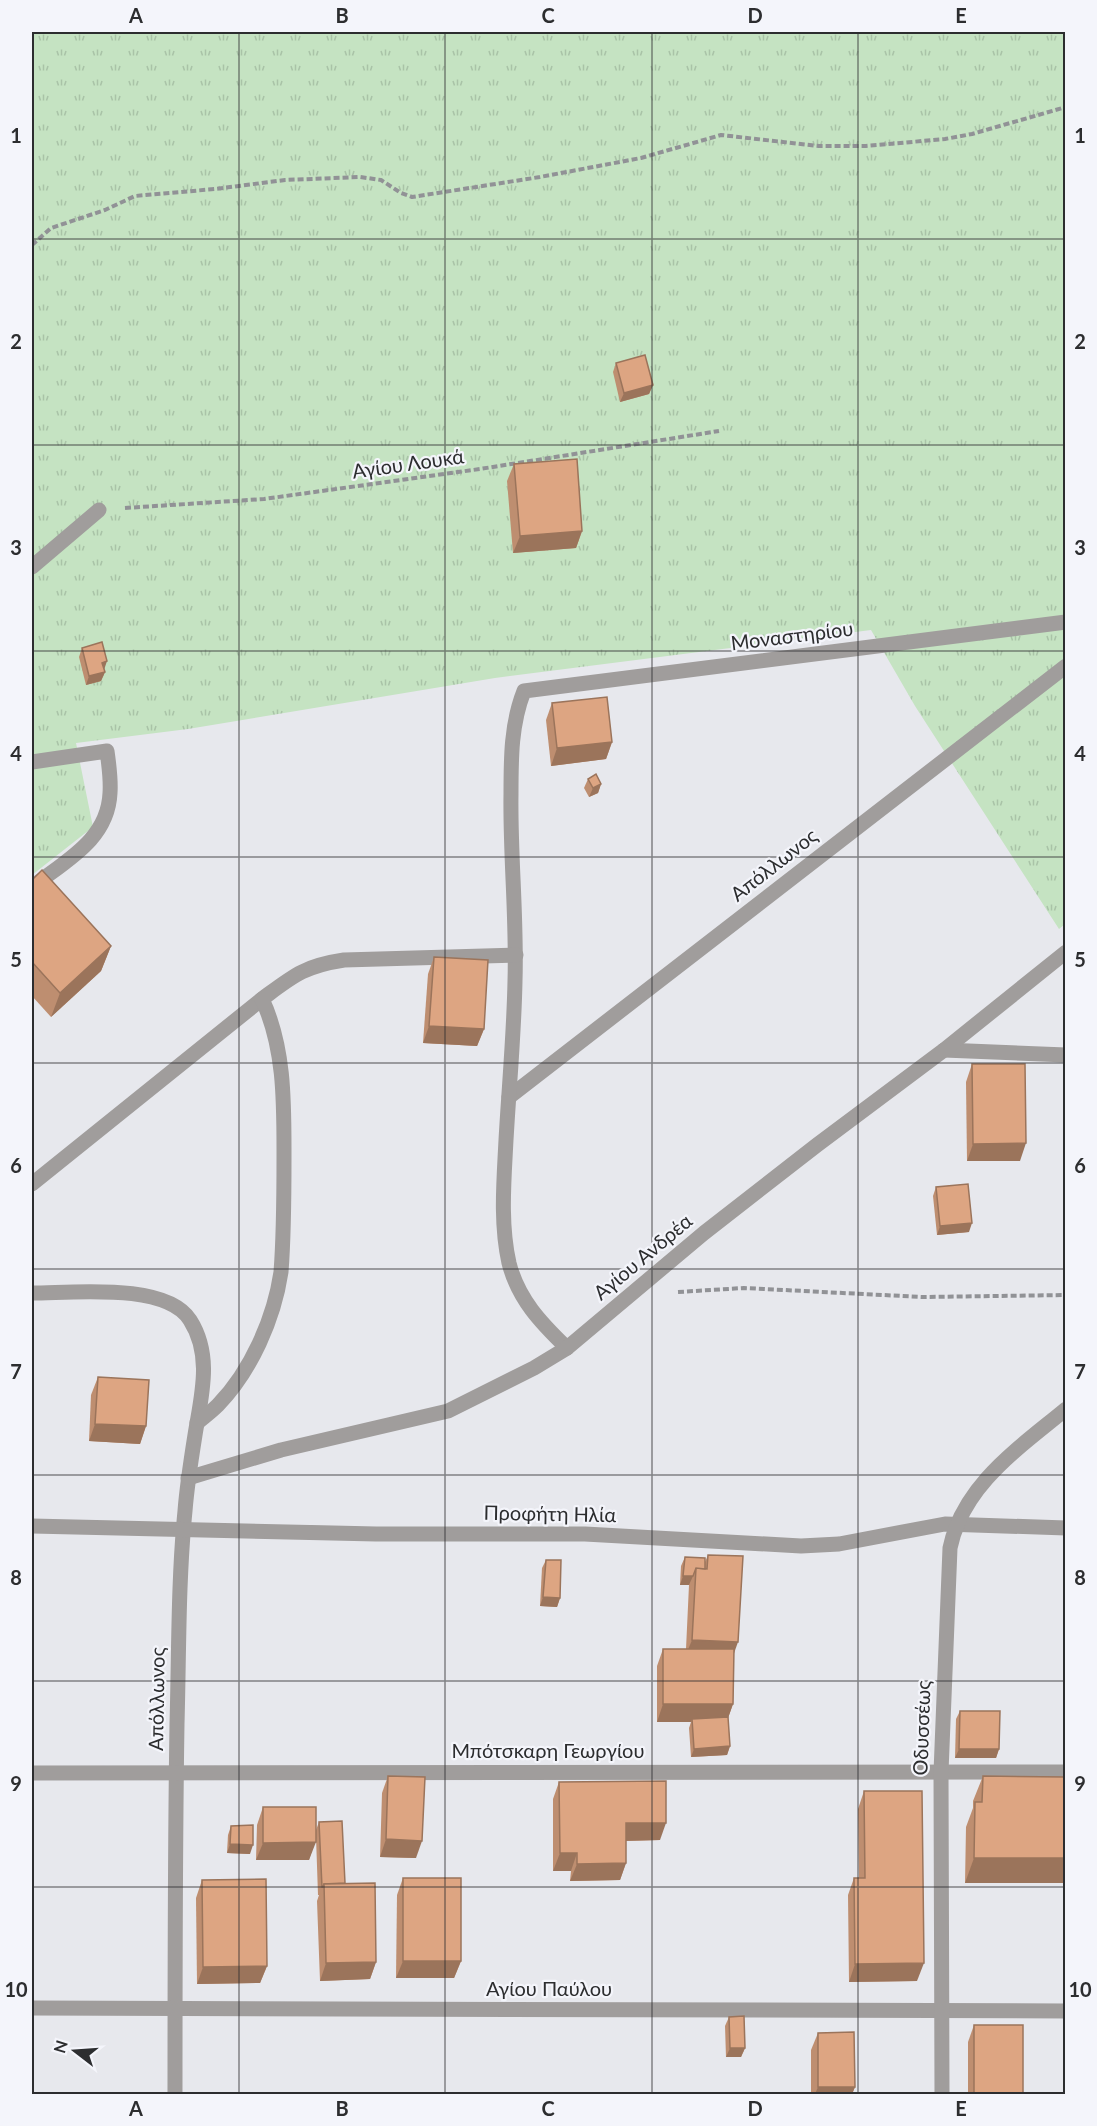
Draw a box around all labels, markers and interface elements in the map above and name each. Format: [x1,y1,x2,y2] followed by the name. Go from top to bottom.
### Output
[128,3,143,27] text: A
[335,3,349,27] text: B
[541,3,555,27] text: C
[747,3,763,27] text: D
[955,3,967,27] text: E
[10,123,22,147] text: 1
[1074,123,1086,147] text: 1
[10,329,22,353] text: 2
[1074,329,1086,353] text: 2
[350,443,465,483] street label: Αγίου Λουκά
[10,535,22,559] text: 3
[1074,535,1086,559] text: 3
[729,616,854,654] street label: Μοναστηρίου
[10,741,22,765] text: 4
[1074,741,1086,765] text: 4
[725,823,822,906] street label: Απόλλωνος
[10,947,22,971] text: 5
[1074,947,1086,971] text: 5
[10,1153,22,1177] text: 6
[1074,1153,1086,1177] text: 6
[588,1208,697,1304] street label: Αγίου Ανδρέα
[10,1359,22,1383] text: 7
[1074,1359,1086,1383] text: 7
[484,1500,617,1526] street label: Προφήτη Ηλία
[10,1565,22,1589] text: 8
[1074,1565,1086,1589] text: 8
[143,1647,169,1751] street label: Απόλλωνος
[907,1680,935,1776] street label: Οδυσσέως
[452,1738,645,1762] street label: Μπότσκαρη Γεωργίου
[10,1771,22,1795] text: 9
[1074,1771,1086,1795] text: 9
[486,1976,612,2000] street label: Αγίου Παύλου
[4,1977,28,2001] text: 10
[1068,1977,1092,2001] text: 10
[45,2021,105,2081] north arrow
[49,2038,71,2055] text: N
[128,2096,143,2120] text: A
[335,2096,349,2120] text: B
[541,2096,555,2120] text: C
[747,2096,763,2120] text: D
[955,2096,967,2120] text: E

